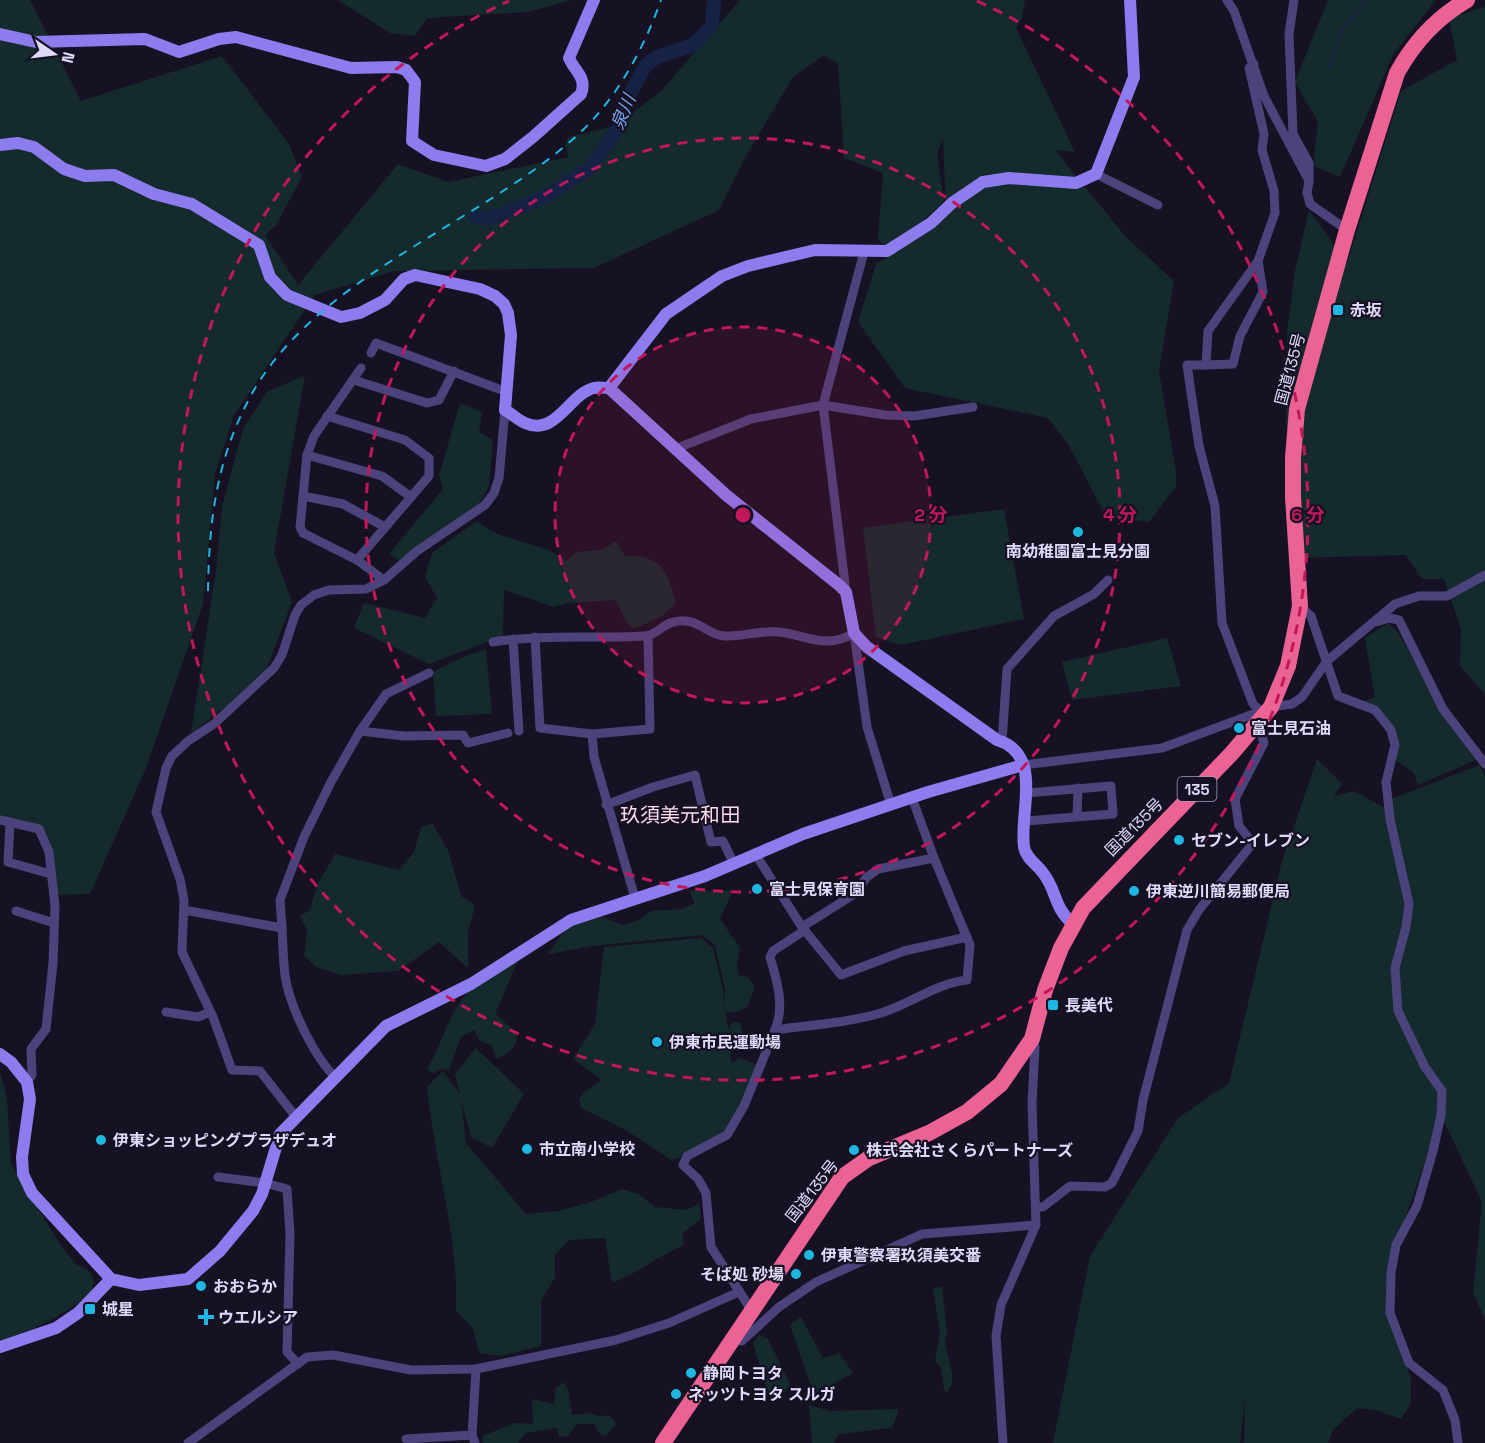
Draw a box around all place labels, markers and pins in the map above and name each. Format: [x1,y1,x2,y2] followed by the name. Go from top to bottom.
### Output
[1350,300,1382,321] place label: 赤坂
[1331,303,1345,317] marker: 赤坂
[733,505,753,525] centre of rings
[1071,525,1085,539] marker: 南幼稚園富士見分園
[1006,541,1150,562] place label: 南幼稚園富士見分園
[1251,718,1331,739] place label: 富士見石油
[1232,721,1246,735] marker: 富士見石油
[1191,830,1310,851] place label: セブン-イレブン
[1172,833,1186,847] marker: セブン-イレブン
[769,879,865,900] place label: 富士見保育園
[1145,881,1290,902] place label: 伊東逆川簡易郵便局
[750,882,764,896] marker: 富士見保育園
[1127,884,1141,898] marker: 伊東逆川簡易郵便局
[1065,995,1113,1016] place label: 長美代
[1046,998,1060,1012] marker: 長美代
[668,1032,781,1053] place label: 伊東市民運動場
[650,1035,664,1049] marker: 伊東市民運動場
[112,1130,337,1151] place label: 伊東ショッピングプラザデュオ
[94,1133,108,1147] marker: 伊東ショッピングプラザデュオ
[539,1139,635,1160] place label: 市立南小学校
[866,1140,1073,1161] place label: 株式会社さくらパートナーズ
[520,1142,534,1156] marker: 市立南小学校
[847,1143,861,1157] marker: 株式会社さくらパートナーズ
[820,1245,981,1266] place label: 伊東警察署玖須美交番
[802,1248,816,1262] marker: 伊東警察署玖須美交番
[700,1264,784,1285] place label: そば処 砂場
[789,1267,803,1281] marker: そば処 砂場
[213,1276,277,1297] place label: おおらか
[194,1279,208,1293] marker: おおらか
[102,1299,134,1320] place label: 城星
[83,1302,97,1316] marker: 城星
[218,1307,298,1328] place label: ウエルシア
[199,1310,213,1324] marker: ウエルシア
[703,1363,783,1384] place label: 静岡トヨタ
[684,1366,698,1380] marker: 静岡トヨタ
[688,1384,836,1405] place label: ネッツトヨタ スルガ
[669,1387,683,1401] marker: ネッツトヨタ スルガ

